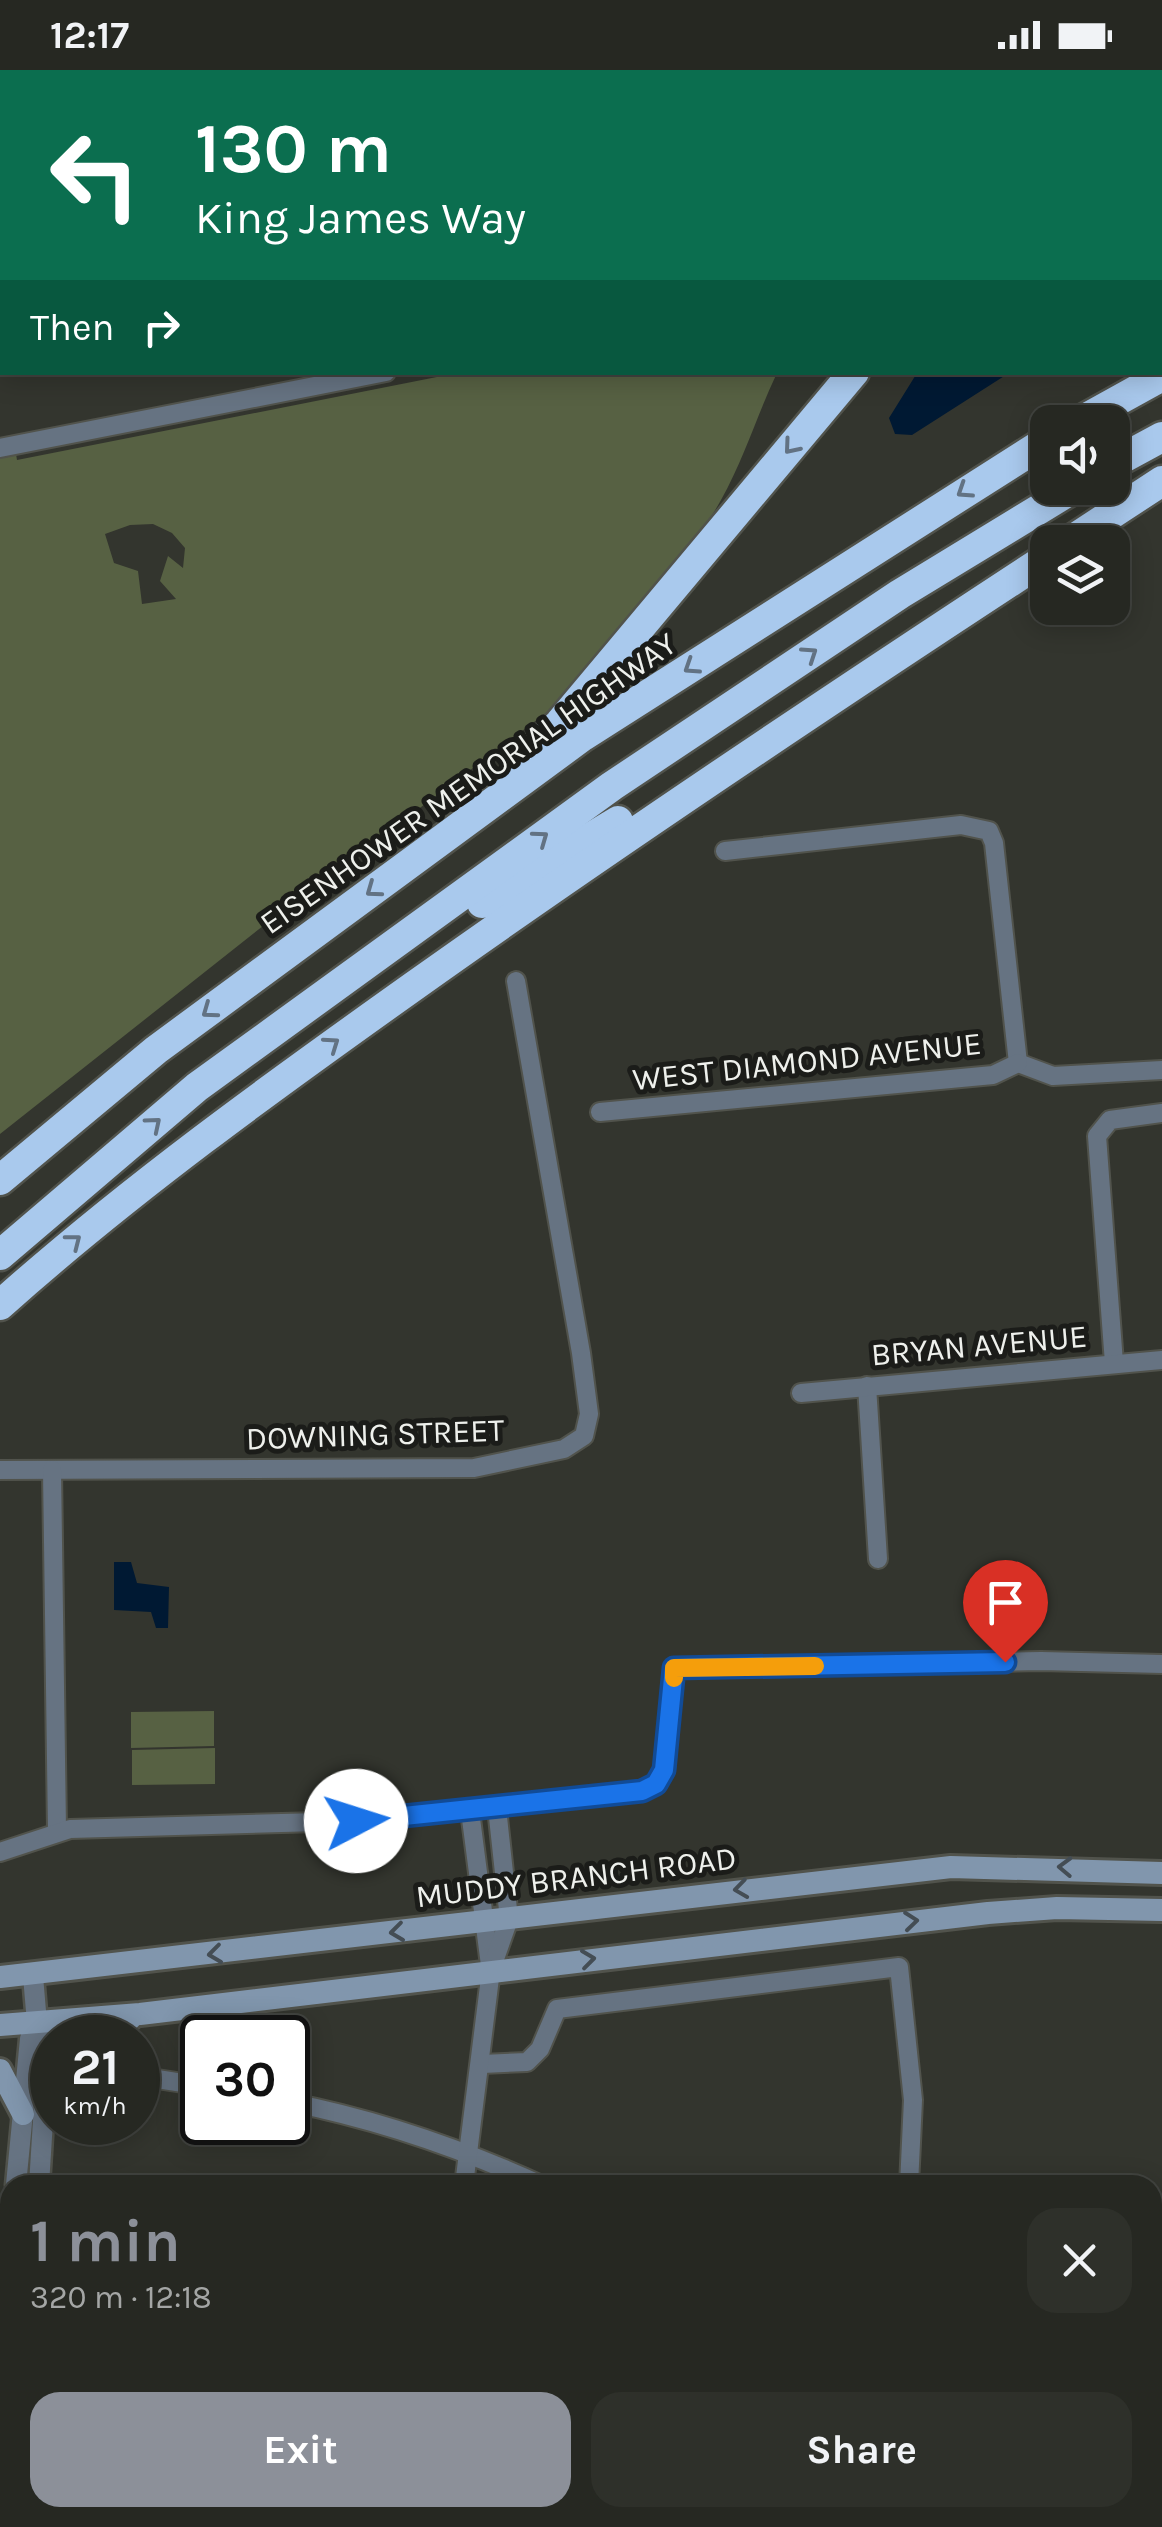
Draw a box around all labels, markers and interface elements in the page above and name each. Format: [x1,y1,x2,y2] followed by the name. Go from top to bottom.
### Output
[50,13,129,58] text: 12:17
[195,108,392,190] text: 130 m
[30,110,160,240] icon: left
[195,192,526,244] text: King James Way
[134,300,189,355] icon: right
[30,305,114,350] text: Then
[1030,405,1130,625] map controls
[1030,405,1130,505] button: sound
[785,436,803,454] one-way arrow
[957,479,975,498] one-way arrow
[1030,525,1130,625] button: layers
[253,625,684,942] street label: EISENHOWER MEMORIAL HIGHWAY
[799,648,817,667] one-way arrow
[684,654,702,673] one-way arrow
[530,832,549,850] one-way arrow
[366,879,384,896] one-way arrow
[202,1000,220,1017] one-way arrow
[631,1025,983,1098] street label: WEST DIAMOND AVENUE
[321,1038,339,1056] one-way arrow
[143,1118,161,1136] one-way arrow
[62,1235,80,1253] one-way arrow
[869,1318,1089,1373] street label: BRYAN AVENUE
[245,1412,505,1457] street label: DOWNING STREET
[963,1560,1048,1663] pin
[978,1575,1033,1630] icon: arrive
[304,1769,408,1873] position arrow
[414,1839,738,1916] street label: MUDDY BRANCH ROAD
[1056,1857,1072,1878] one-way arrow
[733,1878,749,1899] one-way arrow
[903,1911,919,1933] one-way arrow
[389,1921,405,1942] one-way arrow
[206,1943,222,1964] one-way arrow
[581,1949,597,1970] one-way arrow
[180,2015,310,2145] speed limit sign: 30
[71,2038,119,2097] text: 21
[63,2091,127,2120] text: km/h
[30,2206,181,2276] text: 1 min
[1027,2208,1132,2313] button: close
[30,2279,212,2316] text: 320 m · 12:18
[30,2392,571,2507] button: Exit
[591,2392,1132,2507] button: Share

